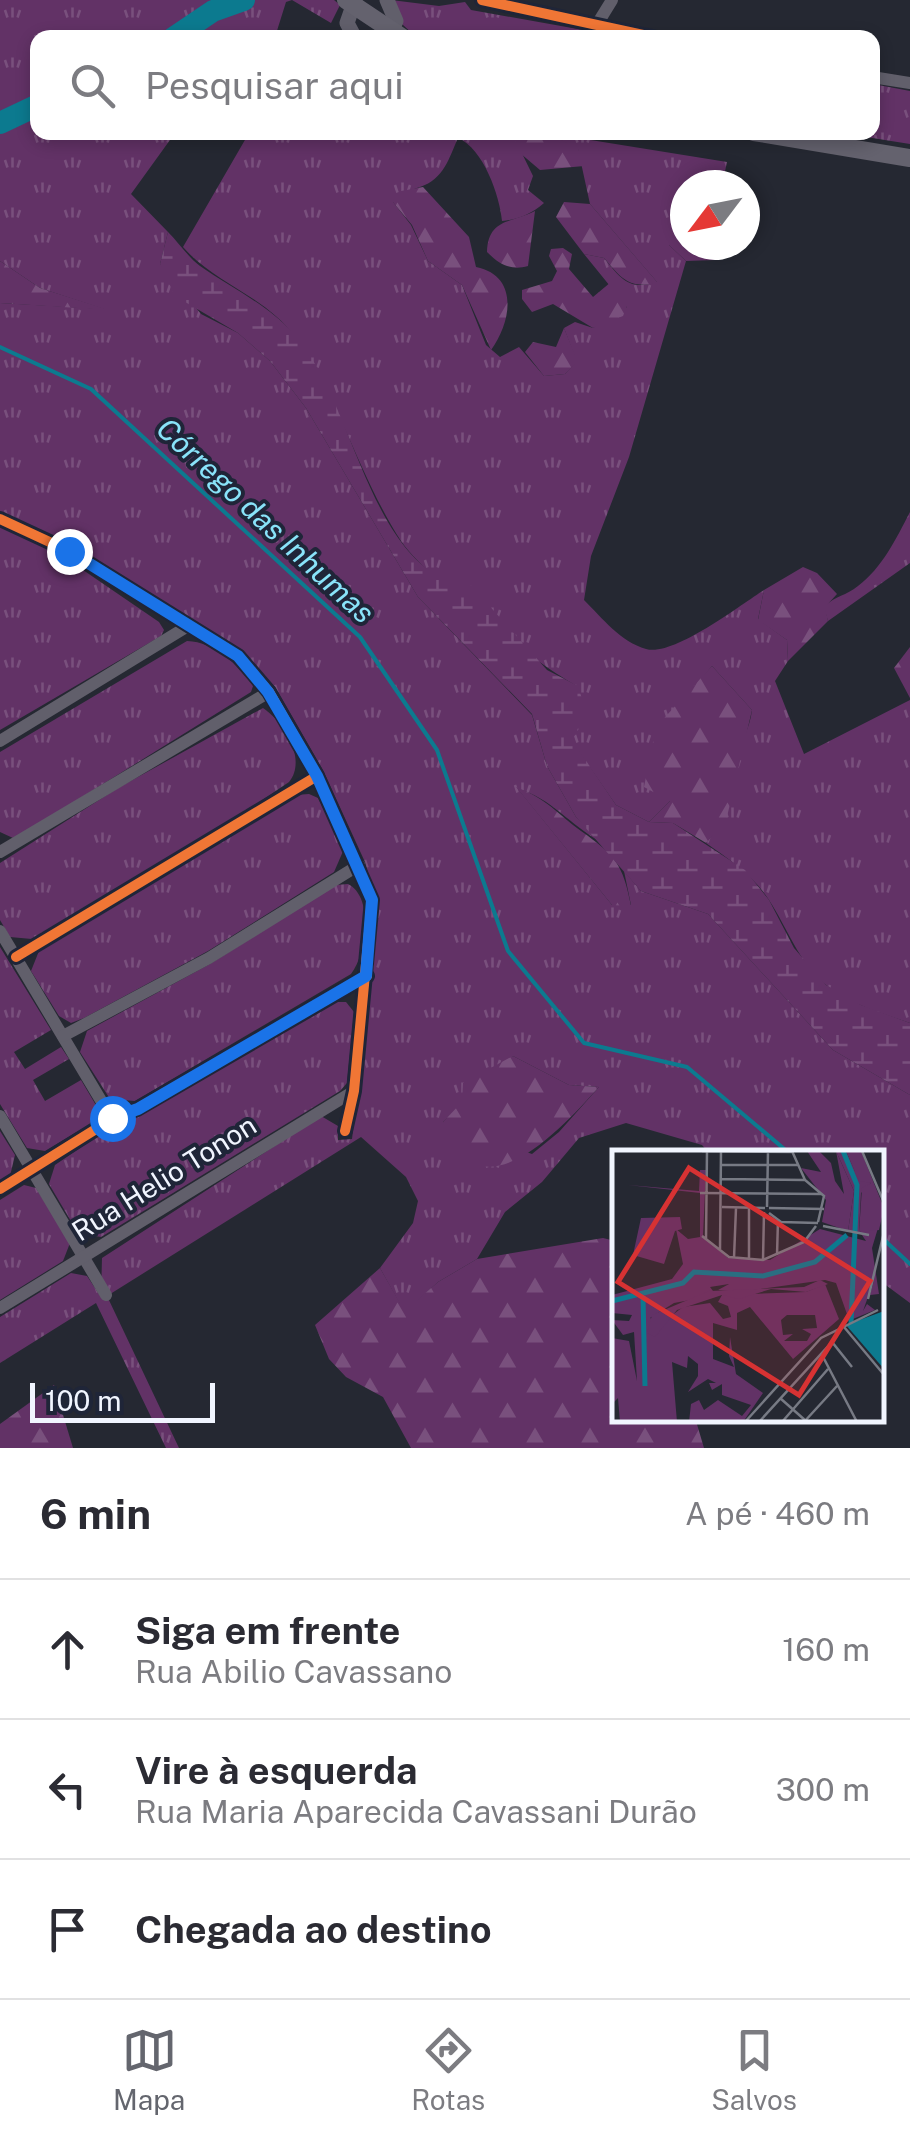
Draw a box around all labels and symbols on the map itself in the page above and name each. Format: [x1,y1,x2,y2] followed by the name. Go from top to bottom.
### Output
[670,170,760,260] north arrow
[149,410,382,630] water label: Córrego das Inhumas
[47,529,93,575] route end
[90,1096,136,1142] route start
[66,1108,262,1247] street label: Rua Helio Tonon
[612,1150,885,1423] inset map
[30,1378,215,1422] scale bar

